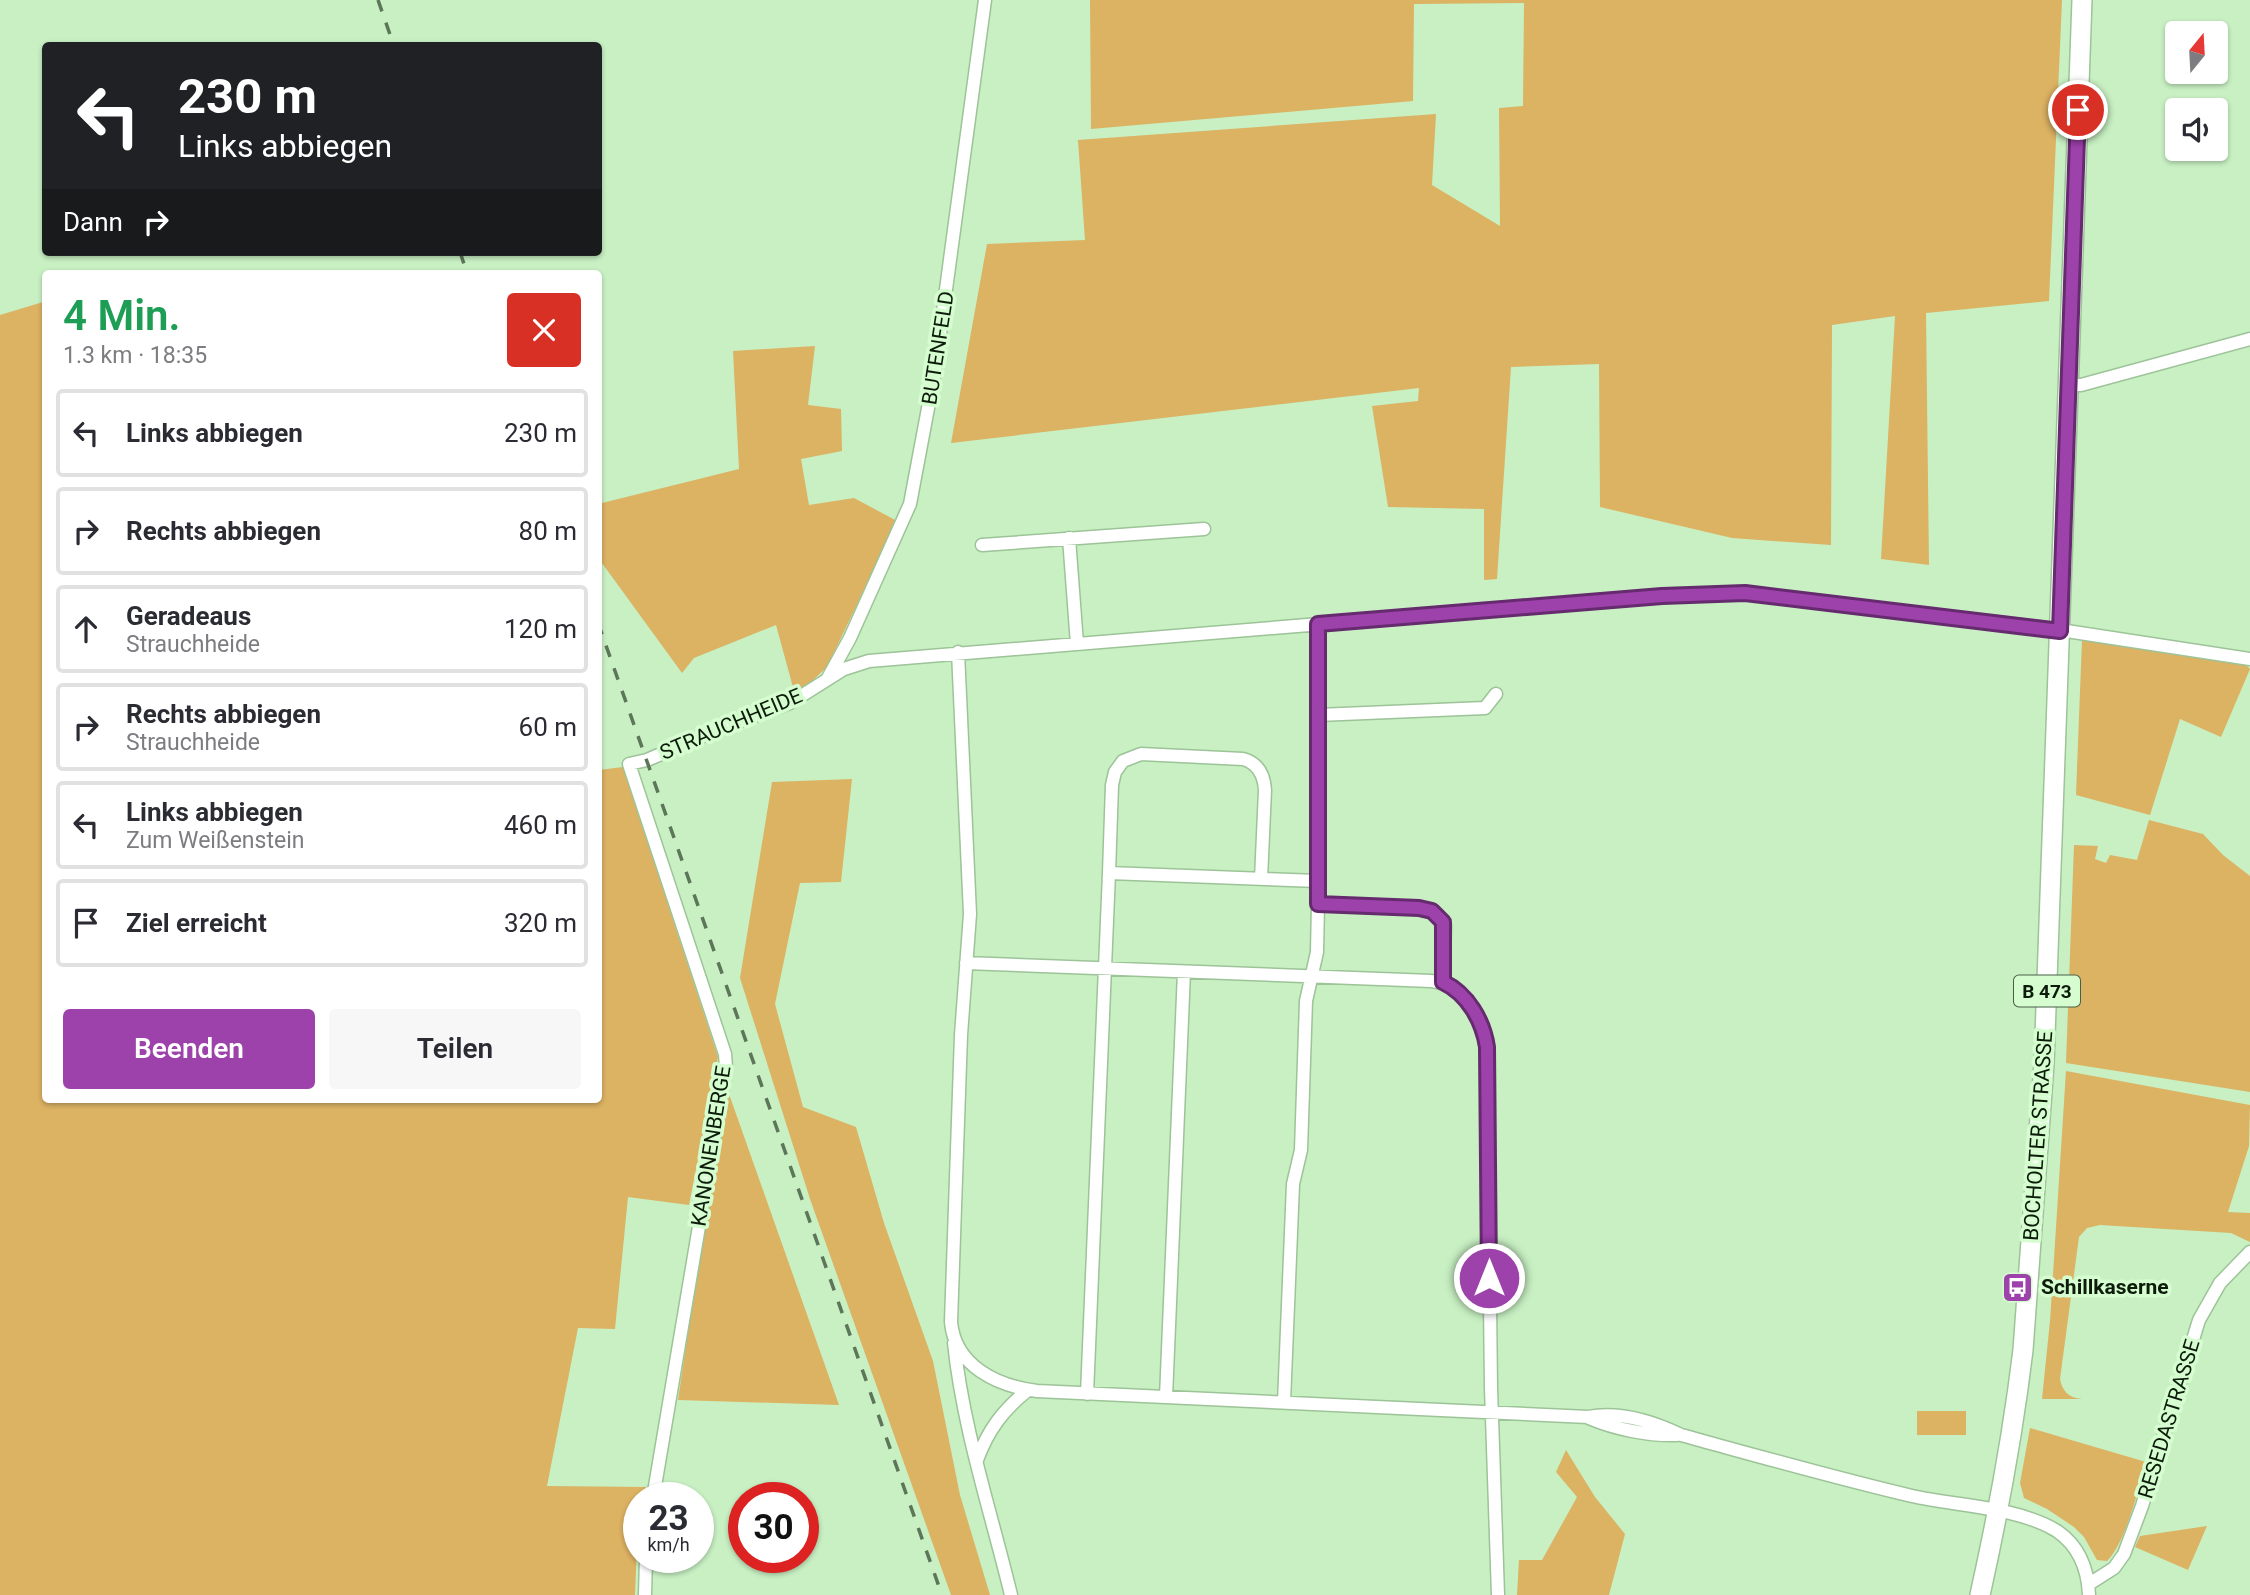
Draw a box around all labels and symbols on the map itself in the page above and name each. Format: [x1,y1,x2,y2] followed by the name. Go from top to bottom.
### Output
[2165,21,2228,84] north arrow
[2048,80,2108,140] pin
[917,289,959,407] street label: BUTENFELD
[656,683,806,765] street label: STRAUCHHEIDE
[2014,976,2080,1007] road number: B 473
[2019,1030,2057,1242] street label: BOCHOLTER STRASSE
[686,1064,736,1228] street label: KANONENBERGE
[1452,1241,1526,1315] position arrow
[2001,1270,2035,1304] bus stop icon: Schillkaserne
[2041,1275,2169,1299] place label: Schillkaserne
[2133,1337,2205,1501] street label: RESEDASTRASSE
[728,1482,819,1573] speed limit sign: 30

